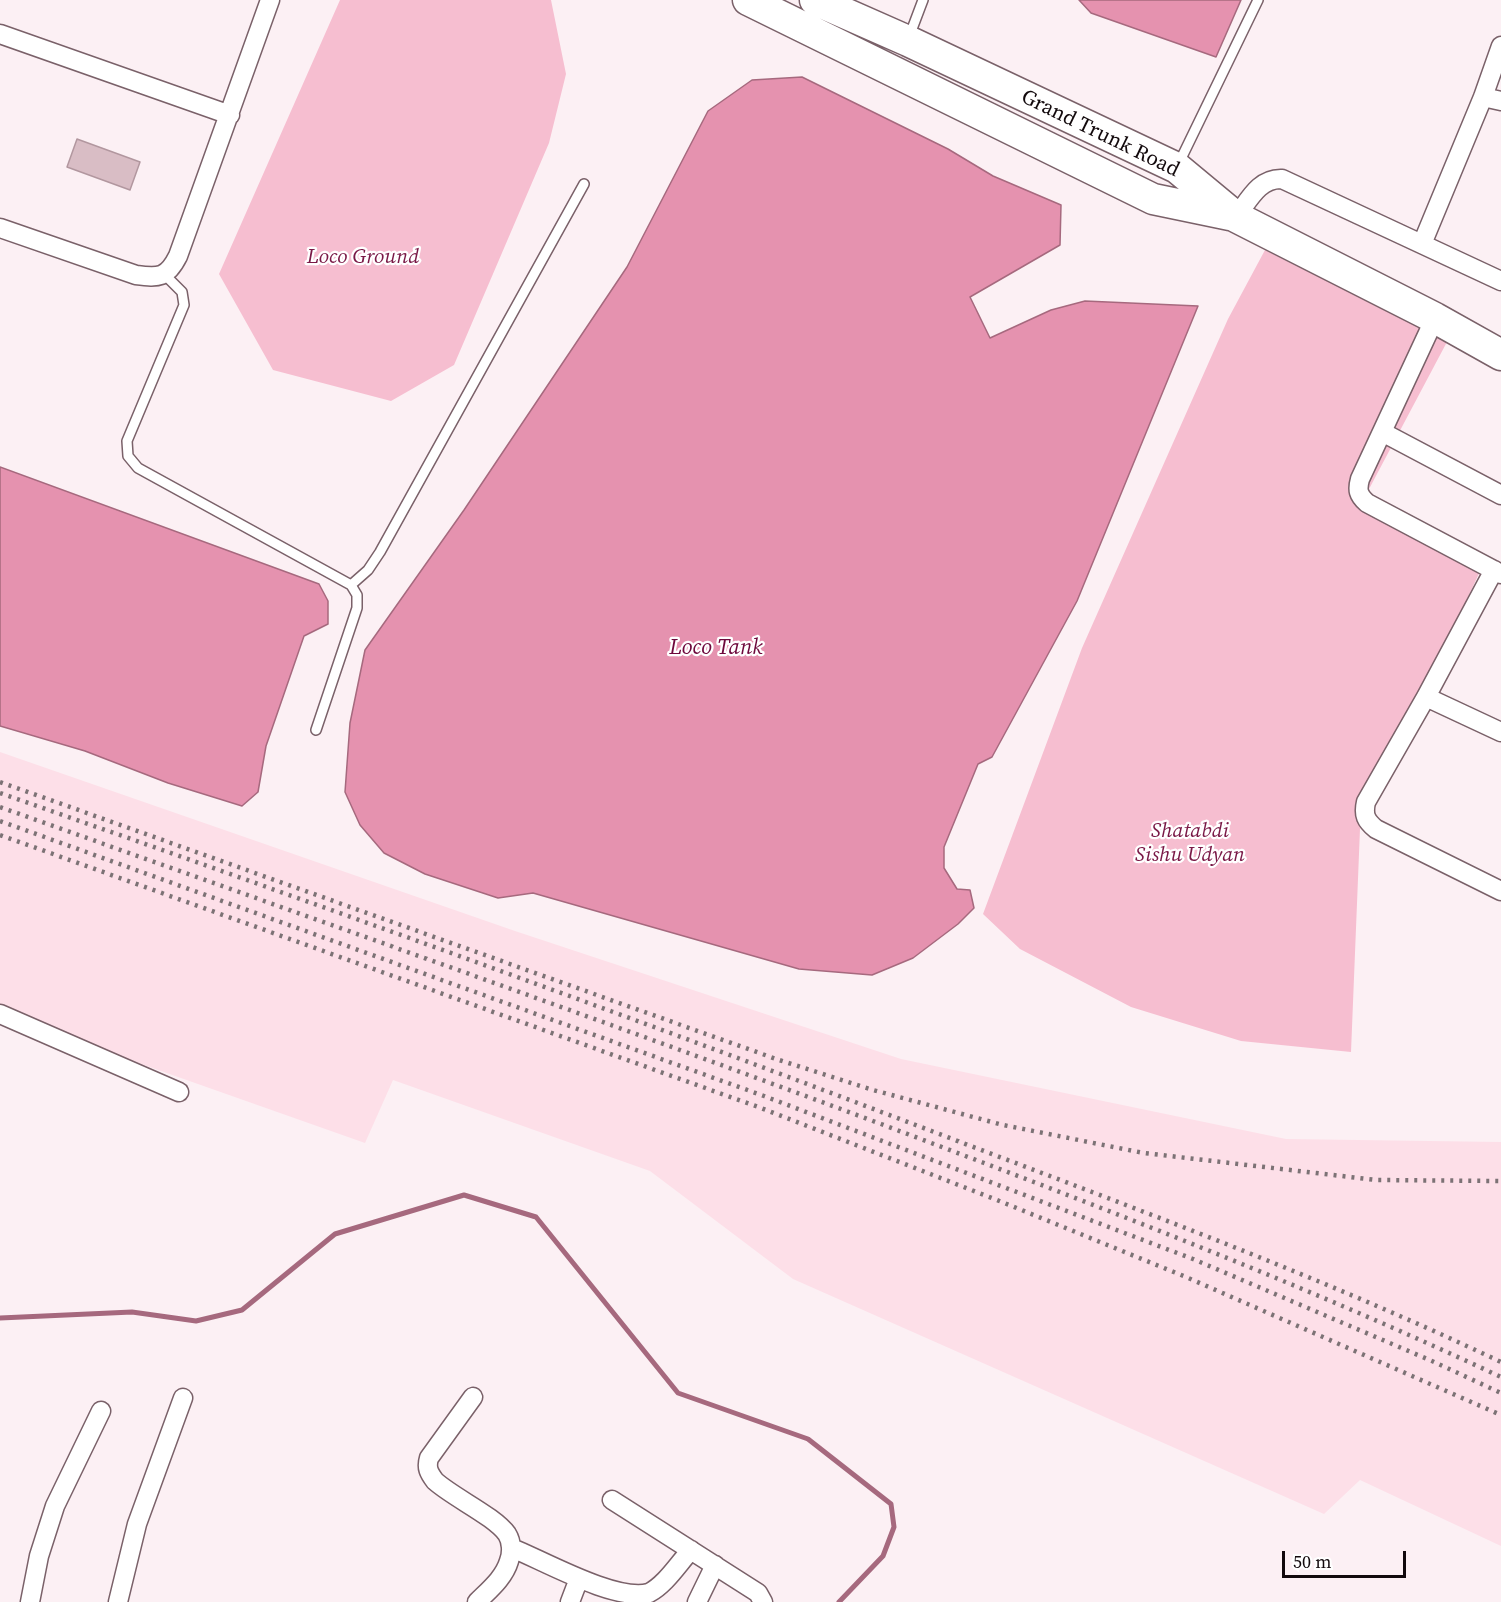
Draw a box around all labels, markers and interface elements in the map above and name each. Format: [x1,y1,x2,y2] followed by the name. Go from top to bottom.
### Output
[1017,85,1183,183] street label: Grand Trunk Road
[307,245,419,271] park label: Loco Ground
[669,635,763,661] water label: Loco Tank
[1135,819,1245,869] park label: Shatabdi Sishu Udyan
[1285,1539,1410,1577] scale bar
[1293,1549,1331,1574] text: 50 m

